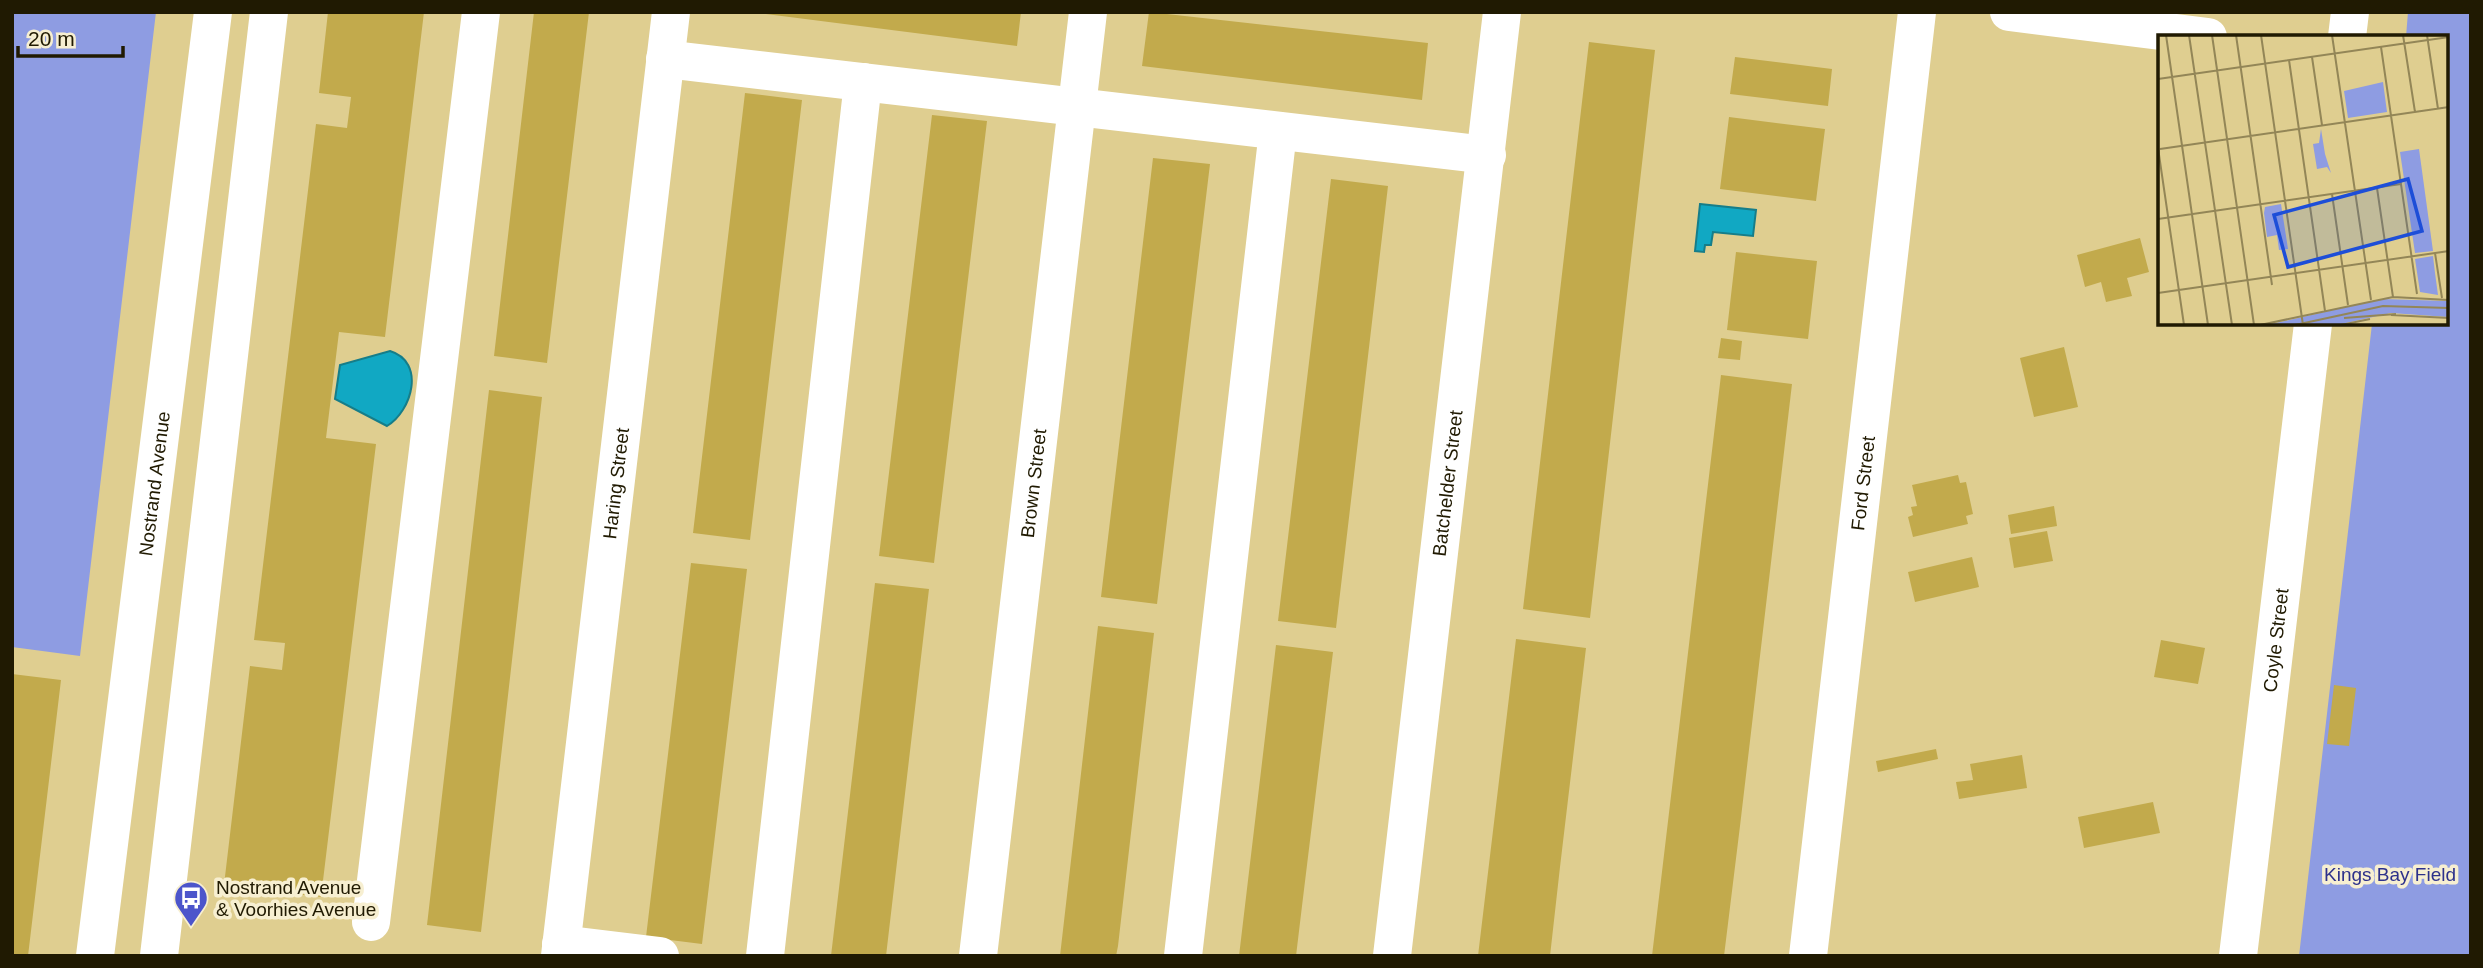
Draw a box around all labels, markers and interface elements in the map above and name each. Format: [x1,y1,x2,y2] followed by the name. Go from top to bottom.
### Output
[18,14,122,58] scale bar
[28,27,75,50] text: 20 m
[2158,35,2448,326] inset map
[1429,408,1467,557] street label: Batchelder Street
[135,410,174,557] street label: Nostrand Avenue
[599,426,633,540] street label: Haring Street
[1017,427,1050,539] street label: Brown Street
[1847,434,1879,532] street label: Ford Street
[2259,586,2293,693] street label: Coyle Street
[2324,864,2456,885] park label: Kings Bay Field
[216,877,376,920] place label: Nostrand Avenue & Voorhies Avenue
[172,879,210,928] bus stop icon: Nostrand Avenue & Voorhies Avenue

